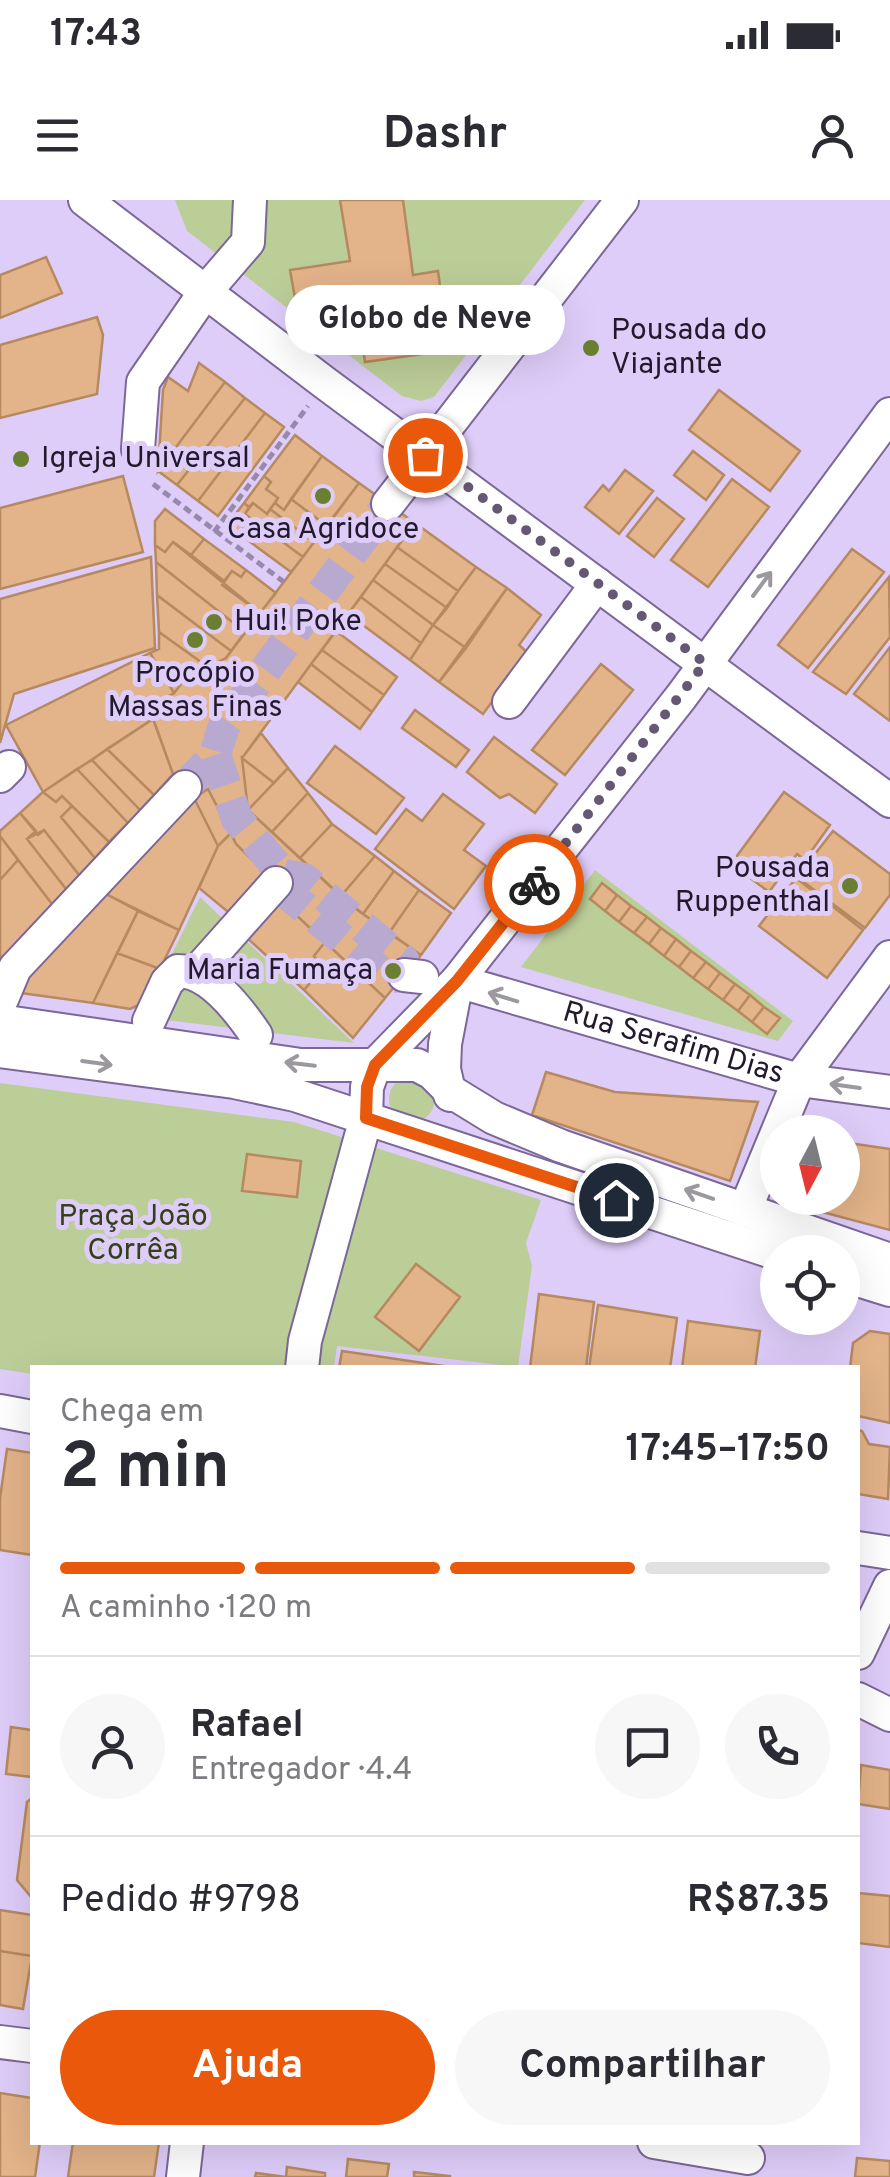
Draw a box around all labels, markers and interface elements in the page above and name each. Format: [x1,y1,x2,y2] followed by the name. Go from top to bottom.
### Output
[50,11,142,60] text: 17:43
[383,107,507,164] text: Dashr
[30,108,85,163] icon: menu
[805,108,860,163] icon: person
[285,285,565,355] callout: Globo de Neve
[318,300,532,340] text: Globo de Neve
[611,313,767,384] place label: Pousada do Viajante
[580,337,602,359] marker: Pousada do Viajante
[383,413,468,498] pin
[398,428,453,483] icon: bag
[41,441,250,478] place label: Igreja Universal
[10,448,32,470] marker: Igreja Universal
[312,485,334,507] marker: Casa Agridoce
[227,512,419,549] place label: Casa Agridoce
[751,571,772,598] one-way arrow
[234,604,362,641] place label: Hui! Poke
[203,611,225,633] marker: Hui! Poke
[184,629,206,651] marker: Procópio Massas Finas
[107,656,283,727] place label: Procópio Massas Finas
[484,834,584,934] courier
[675,851,830,922] place label: Pousada Ruppenthal
[507,857,562,912] icon: bike
[839,875,861,897] marker: Pousada Ruppenthal
[186,953,373,990] place label: Maria Fumaça
[382,960,404,982] marker: Maria Fumaça
[488,986,520,1004] one-way arrow
[558,994,788,1093] street label: Rua Serafim Dias
[284,1054,316,1073] one-way arrow
[80,1055,112,1073] one-way arrow
[829,1076,861,1095] one-way arrow
[760,1115,860,1215] north arrow
[760,1115,860,1335] map controls
[574,1158,659,1243] pin
[589,1173,644,1228] icon: home
[683,1183,715,1201] one-way arrow
[58,1199,208,1270] park label: Praça João Corrêa
[760,1235,860,1335] button: locate
[60,1393,204,1433] text: Chega em
[626,1426,830,1475] text: 17:45–17:50
[60,1429,230,1511] text: 2 min
[60,1589,312,1629] text: A caminho · 120 m
[60,1694,165,1799] button: person
[595,1694,700,1799] button: chat
[725,1694,830,1799] button: phone
[190,1702,304,1751] text: Rafael
[190,1751,412,1791] text: Entregador · 4.4
[60,1877,301,1926] text: Pedido #9798
[687,1877,830,1926] text: R$87.35
[60,2010,435,2125] button: Ajuda
[455,2010,830,2125] button: Compartilhar

